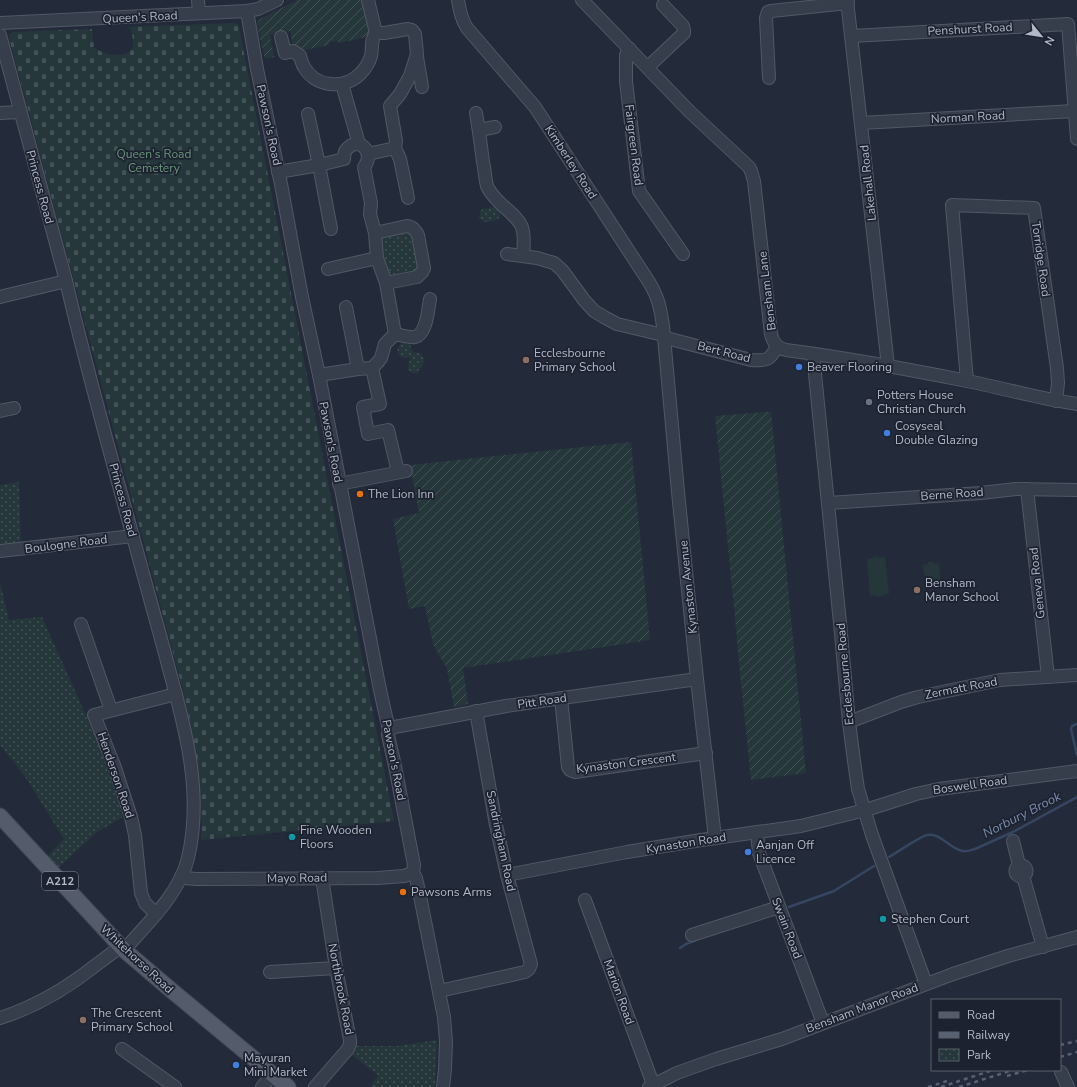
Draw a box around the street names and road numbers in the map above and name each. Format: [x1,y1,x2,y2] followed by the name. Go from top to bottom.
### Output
[102,7,178,27] street label: Queen's Road
[927,19,1013,39] street label: Penshurst Road
[253,83,285,167] street label: Pawson's Road
[621,104,647,186] street label: Fairgreen Road
[930,107,1006,127] street label: Norman Road
[541,122,601,202] street label: Kimberley Road
[856,144,880,222] street label: Lakehall Road
[22,148,58,226] street label: Princess Road
[1028,220,1054,298] street label: Torridge Road
[754,250,780,332] street label: Bensham Lane
[696,338,752,366] street label: Bert Road
[315,400,347,484] street label: Pawson's Road
[105,461,141,539] street label: Princess Road
[920,484,984,504] street label: Berne Road
[24,531,108,557] street label: Boulogne Road
[675,540,701,634] street label: Kynaston Avenue
[1025,547,1049,619] street label: Geneva Road
[833,622,857,726] street label: Ecclesbourne Road
[923,673,999,703] street label: Zermatt Road
[516,690,568,712] street label: Pitt Road
[378,718,410,802] street label: Pawson's Road
[94,730,138,820] street label: Henderson Road
[575,749,678,777] street label: Kynaston Crescent
[932,772,1008,798] street label: Boswell Road
[482,789,520,893] street label: Sandringham Road
[645,829,727,857] street label: Kynaston Road
[267,869,327,887] street label: Mayo Road
[42,872,78,890] road number: A212
[768,895,806,961] street label: Swain Road
[97,921,177,997] street label: Whitehorse Road
[324,942,358,1036] street label: Northbrook Road
[600,957,638,1027] street label: Marion Road
[804,979,920,1037] street label: Bensham Manor Road

